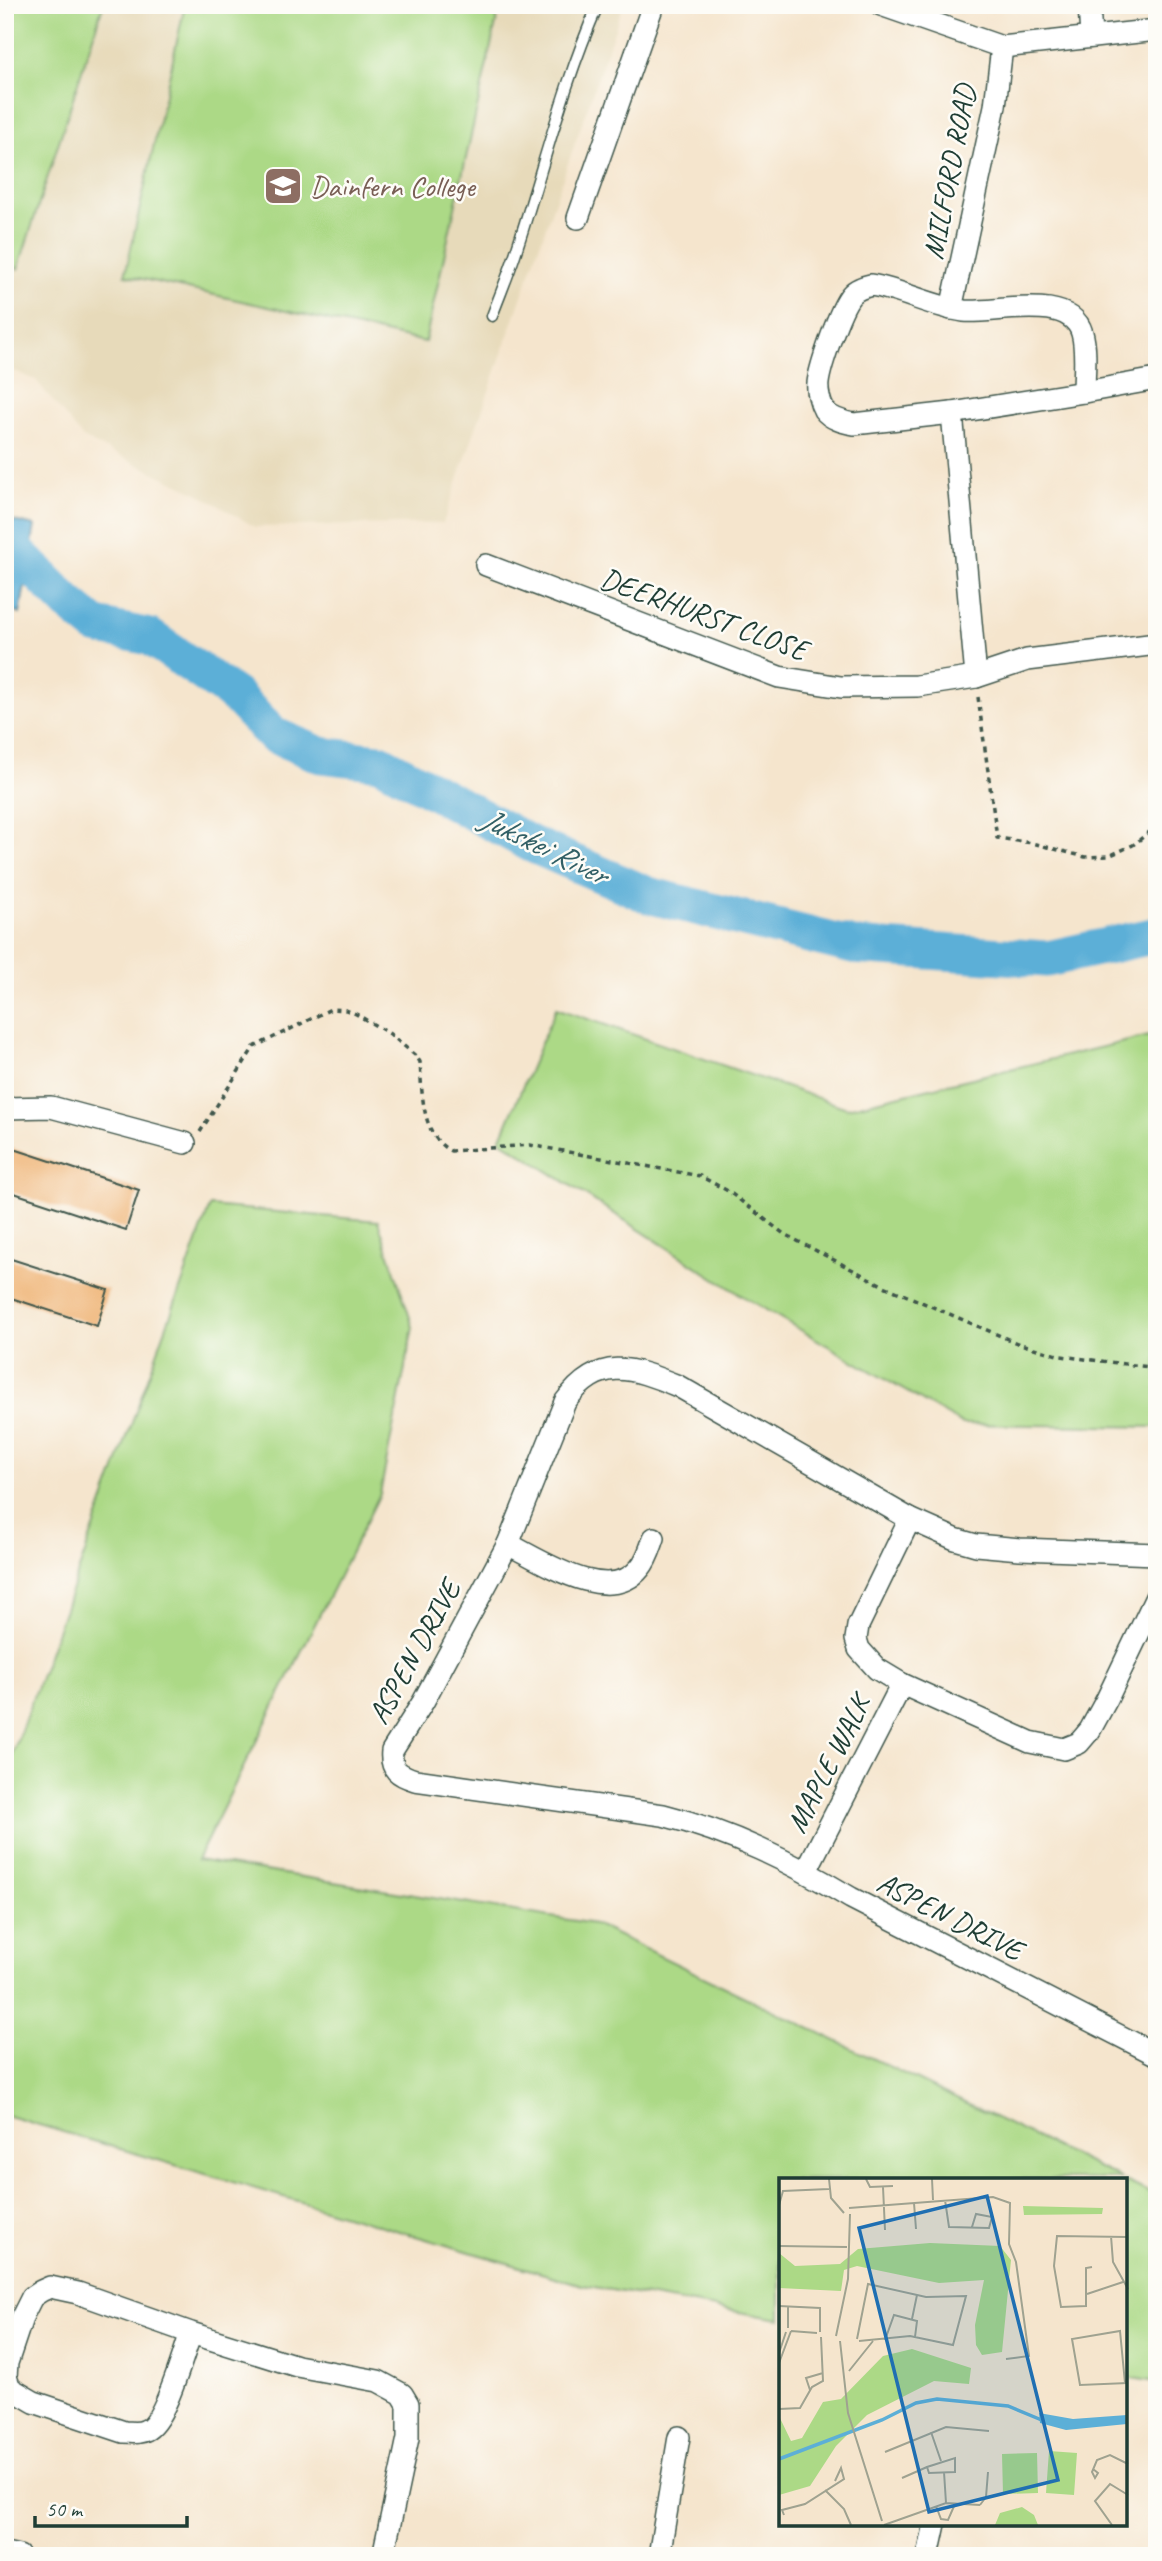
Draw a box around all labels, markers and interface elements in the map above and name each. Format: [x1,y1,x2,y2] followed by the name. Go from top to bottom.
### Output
[914,79,985,262] street label: MILFORD ROAD
[262,165,304,207] school or university icon: Dainfern College
[310,167,477,205] place label: Dainfern College
[595,559,816,670] street label: DEERHURST CLOSE
[471,797,618,896] water label: Jukskei River
[359,1570,471,1730] street label: ASPEN DRIVE
[777,1684,881,1839] street label: MAPLE WALK
[871,1863,1033,1971] street label: ASPEN DRIVE
[779,2178,1127,2526] inset map
[35,2484,187,2528] scale bar
[46,2496,84,2522] text: 50 m

